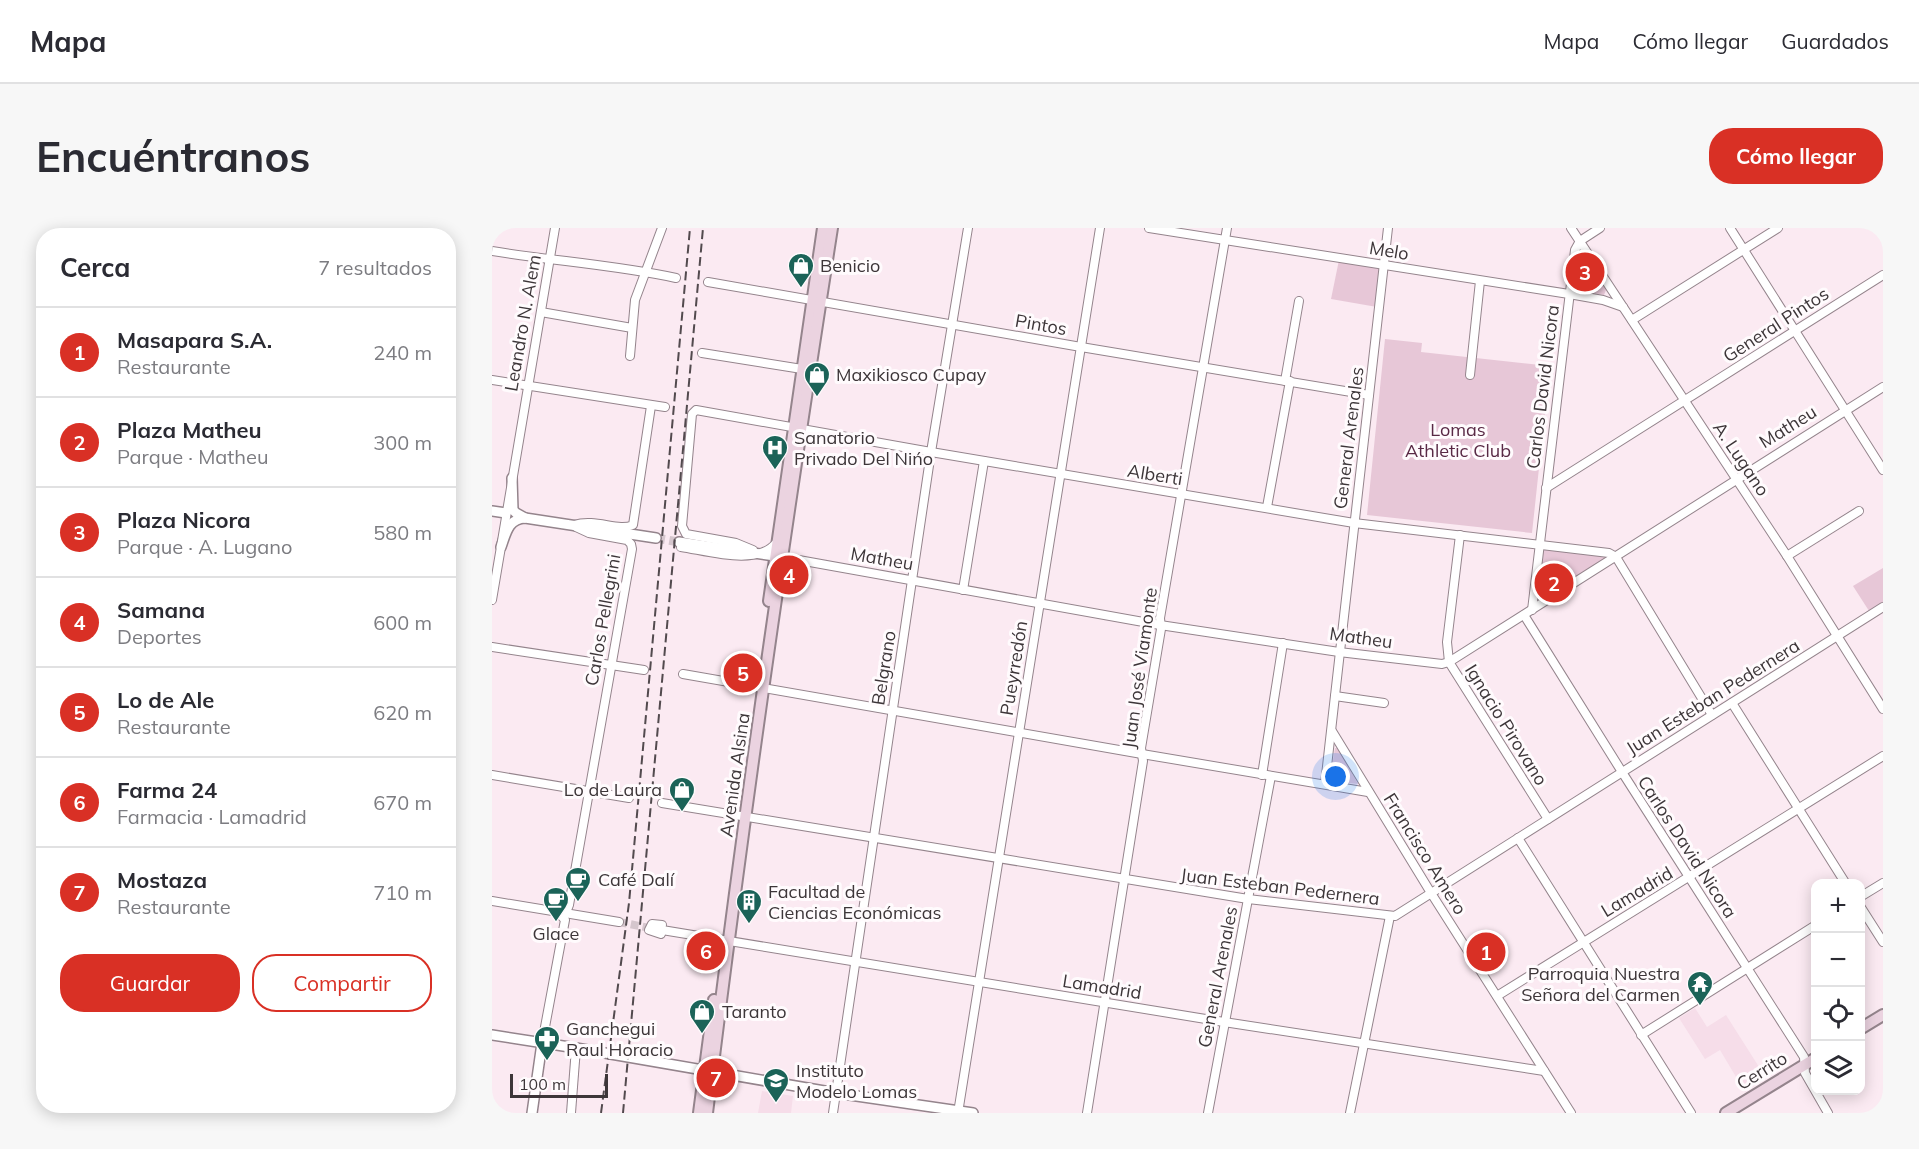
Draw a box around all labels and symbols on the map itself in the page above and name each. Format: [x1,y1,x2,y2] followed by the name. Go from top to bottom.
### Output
[1368,236,1411,265] street label: Melo
[1566,250,1604,294] pin: 3
[786,251,816,289] shop icon: Benicio
[499,253,546,393] street label: Leandro N. Alem
[820,254,880,277] place label: Benicio
[1719,282,1833,367] street label: General Pintos
[1521,304,1564,470] street label: Carlos David Nicora
[1014,309,1069,340] street label: Pintos
[802,360,832,398] shop icon: Maxikiosco Cupay
[836,363,987,386] place label: Maxikiosco Cupay
[1328,365,1369,510] street label: General Arenales
[1755,400,1821,453] street label: Matheu
[1708,417,1775,500] street label: A. Lugano
[1405,418,1511,462] park label: Lomas Athletic Club
[794,426,933,470] place label: Sanatorio Privado Del Nińo
[760,433,790,471] hospital icon: Sanatorio Privado Del Nińo
[1126,459,1184,490] street label: Alberti
[849,542,915,575] street label: Matheu
[580,552,625,688] street label: Carlos Pellegrini
[770,552,808,598] pin: 4
[1534,560,1574,606] pin: 2
[1117,586,1162,750] street label: Juan José Viamonte
[995,619,1032,717] street label: Pueyrredón
[1328,622,1394,653] street label: Matheu
[866,629,901,707] street label: Belgrano
[1622,634,1804,759] street label: Juan Esteban Pedernera
[724,650,762,696] pin: 5
[1460,660,1553,790] street label: Ignacio Pirovano
[714,711,755,839] street label: Avenida Alsina
[1321,762,1350,791] your location
[1633,771,1742,922] street label: Carlos David Nicora
[667,775,697,813] shop icon: Lo de Laura
[564,778,662,801] place label: Lo de Laura
[1379,789,1472,919] street label: Francisco Amero
[1597,861,1677,922] street label: Lamadrid
[1179,863,1381,910] street label: Juan Esteban Pedernera
[563,865,593,903] cafe icon: Café Dalí
[598,868,676,891] place label: Café Dalí
[768,880,942,924] place label: Facultad de Ciencias Económicas
[541,885,571,923] cafe icon: Glace
[734,887,764,925] building icon: Facultad de Ciencias Económicas
[1193,904,1242,1049] street label: General Arenales
[533,922,579,945] place label: Glace
[686,928,726,974] pin: 6
[1466,930,1506,974] pin: 1
[1521,962,1680,1006] place label: Parroquia Nuestra Señora del Carmen
[1061,969,1143,1004] street label: Lamadrid
[1685,969,1715,1007] temple icon: Parroquia Nuestra Señora del Carmen
[687,997,717,1035] shop icon: Taranto
[722,1000,787,1023] place label: Taranto
[566,1017,673,1061] place label: Ganchegui Raul Horacio
[532,1024,562,1062] pharmacy icon: Ganchegui Raul Horacio
[1732,1046,1791,1095] street label: Cerrito
[696,1056,736,1100] pin: 7
[796,1059,917,1103] place label: Instituto Modelo Lomas
[761,1066,791,1104] school or university icon: Instituto Modelo Lomas
[510,1071,608,1098] scale bar

